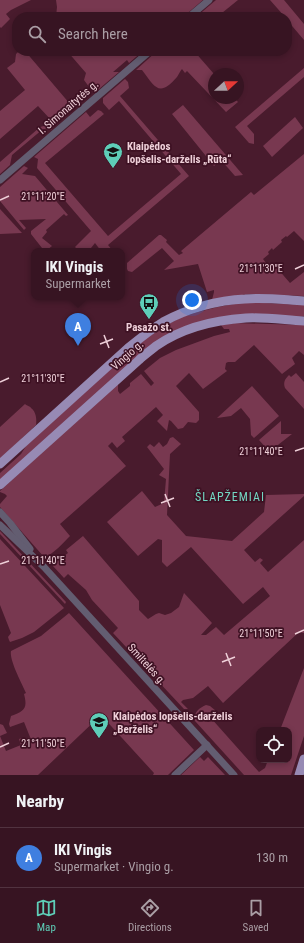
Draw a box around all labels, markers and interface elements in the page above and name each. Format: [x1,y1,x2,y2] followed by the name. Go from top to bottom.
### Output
[12,12,292,56] search box
[26,23,48,45] icon: search
[58,25,128,43] text: Search here
[208,68,244,104] north arrow
[36,78,101,137] street label: I. Simonaitytės g.
[127,140,231,166] place label: Klaipėdos lopšelis-darželis „Rūta“
[102,141,124,169] school or university icon: Klaipėdos lopšelis-darželis „Rūta“
[21,191,65,202] text: 21°11'20"E
[31,248,125,300] popup
[45,258,103,276] text: IKI Vingis
[239,263,283,274] text: 21°11'30"E
[45,276,111,291] text: Supermarket
[182,290,202,310] your location
[138,292,160,320] bus stop icon: Pasažo st.
[65,313,91,346] pin: A
[126,321,172,334] place label: Pasažo st.
[109,338,146,373] street label: Vingio g.
[21,373,65,384] text: 21°11'30"E
[239,446,283,457] text: 21°11'40"E
[195,489,265,504] district label: ŠLAPŽEMIAI
[21,555,65,566] text: 21°11'40"E
[239,628,283,639] text: 21°11'50"E
[125,641,169,688] street label: Smiltelės g.
[113,710,232,736] place label: Klaipėdos lopšelis-darželis „Berželis“
[88,711,110,739] school or university icon: Klaipėdos lopšelis-darželis „Berželis“
[256,727,292,763] map controls
[256,727,292,763] button: locate
[21,738,65,749] text: 21°11'50"E
[16,791,64,811] text: Nearby
[54,841,112,859] text: IKI Vingis
[25,850,33,865] text: A
[256,850,288,865] text: 130 m
[54,859,174,874] text: Supermarket · Vingio g.
[35,897,57,934] tab: Map
[128,897,172,934] tab: Directions
[243,897,269,934] tab: Saved

